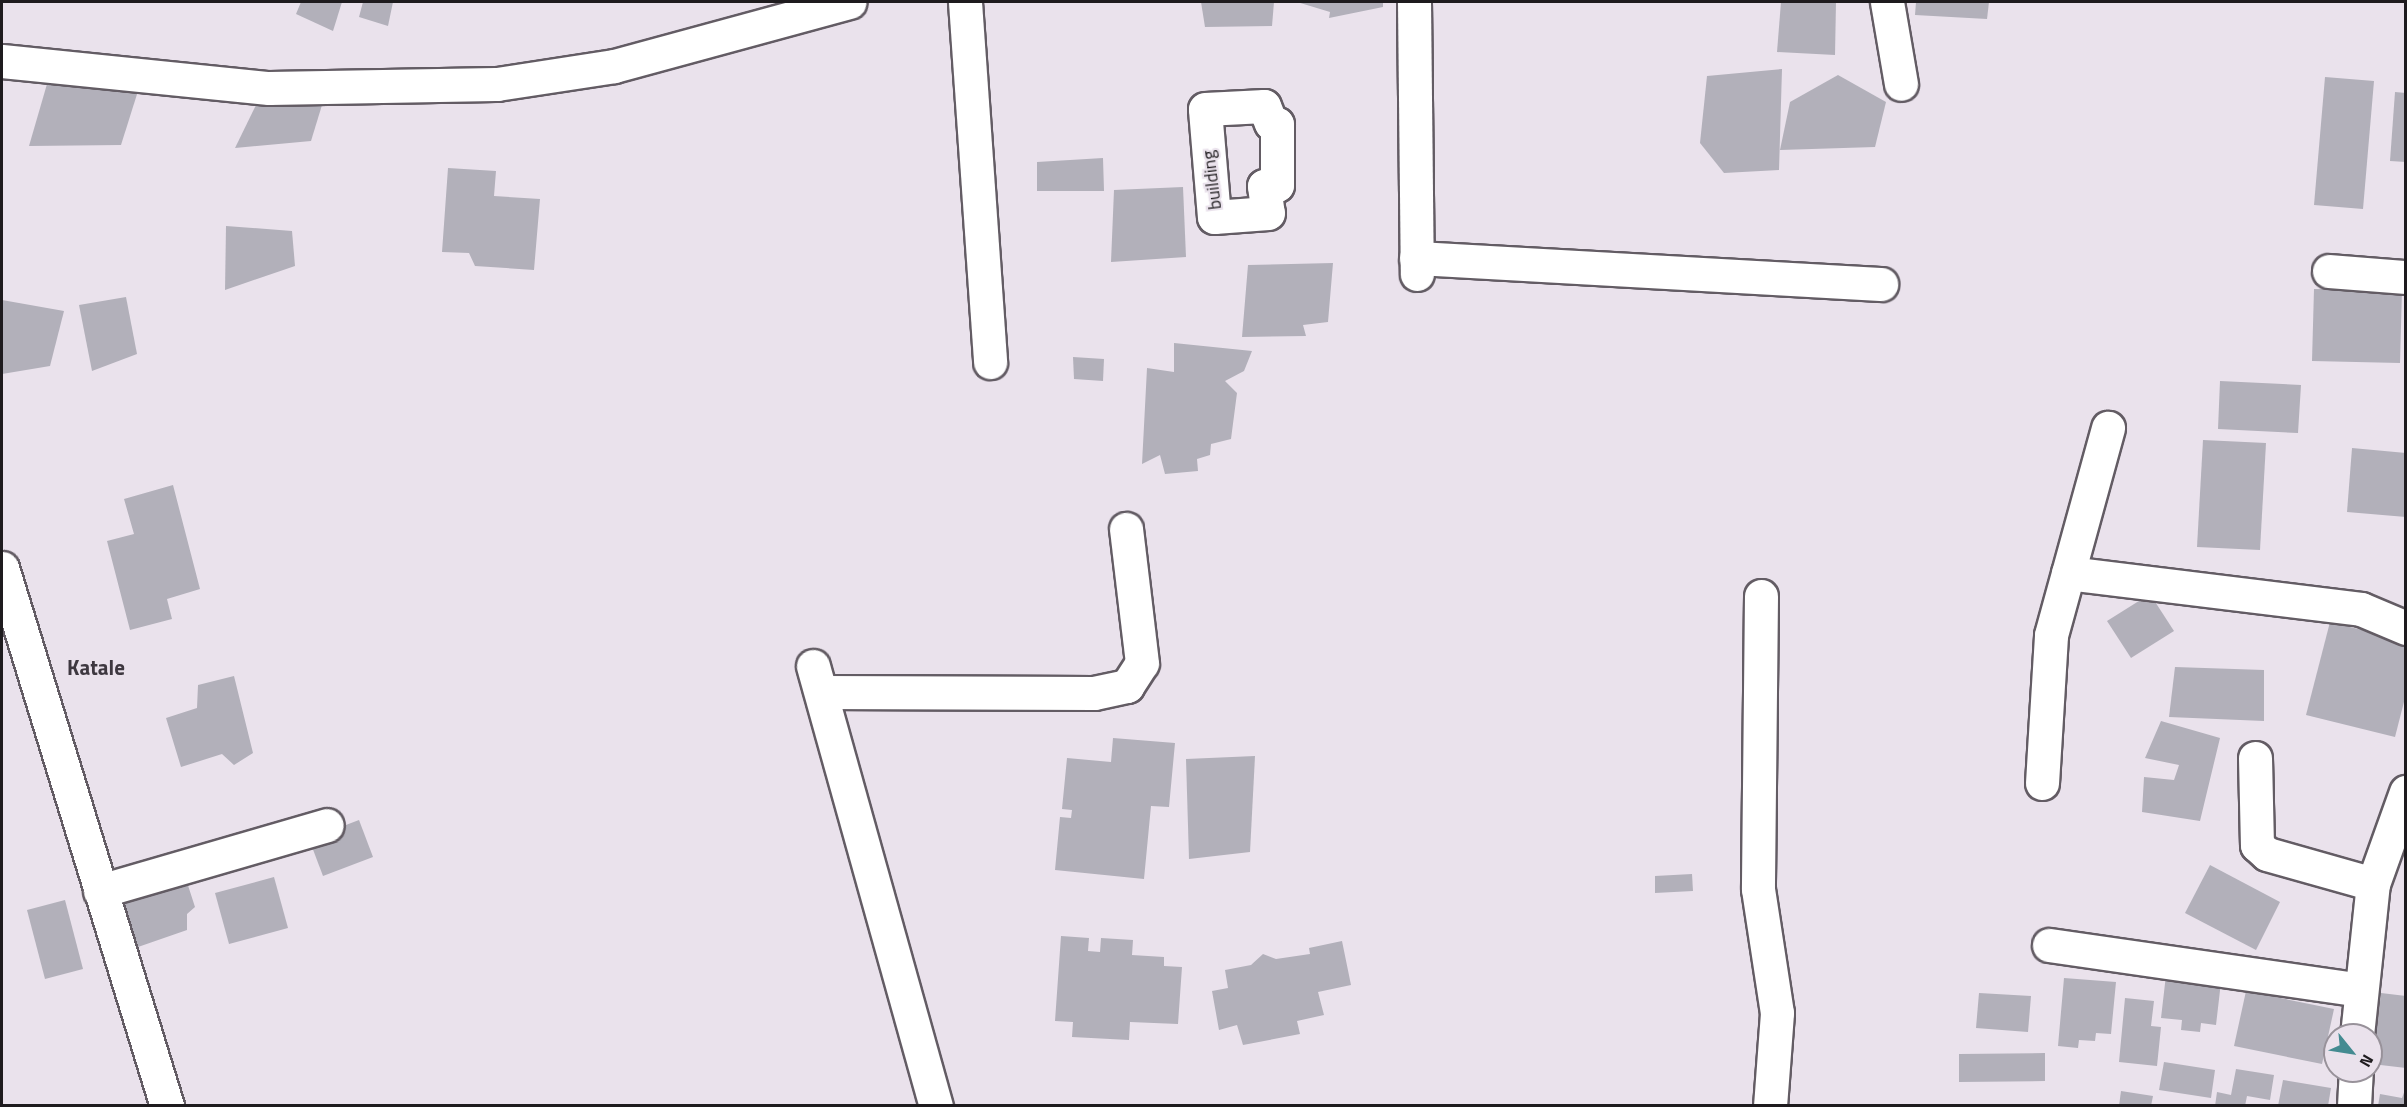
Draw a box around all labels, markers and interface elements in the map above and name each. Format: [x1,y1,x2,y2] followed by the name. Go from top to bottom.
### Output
[1198,149,1226,211] street label: building
[67,654,125,680] district label: Katale
[2323,1023,2383,1083] north arrow
[2354,1050,2380,1072] text: N

